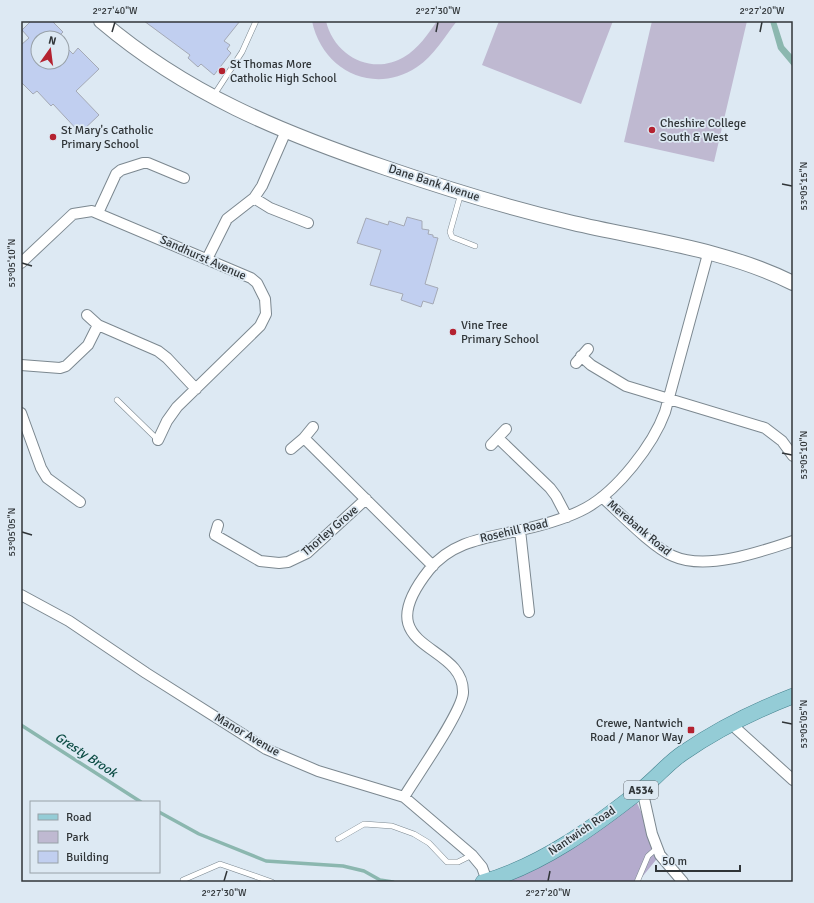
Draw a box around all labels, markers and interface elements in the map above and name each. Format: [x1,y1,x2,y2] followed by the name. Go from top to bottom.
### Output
[92,5,138,17] text: 2°27'40"W
[415,5,461,17] text: 2°27'30"W
[739,5,785,17] text: 2°27'20"W
[30,30,70,70] north arrow
[47,34,58,48] text: N
[230,57,337,86] place label: St Thomas More Catholic High School
[217,66,227,76] marker: St Thomas More Catholic High School
[660,116,746,145] place label: Cheshire College South & West
[61,123,154,152] place label: St Mary's Catholic Primary School
[647,125,657,135] marker: Cheshire College South & West
[48,132,58,142] marker: St Mary's Catholic Primary School
[386,161,482,205] street label: Dane Bank Avenue
[798,162,810,210] text: 53°05'15"N
[158,232,248,284] street label: Sandhurst Avenue
[6,239,18,287] text: 53°05'10"N
[461,318,539,347] place label: Vine Tree Primary School
[448,327,458,337] marker: Vine Tree Primary School
[798,431,810,479] text: 53°05'10"N
[604,497,674,559] street label: Merebank Road
[299,502,361,560] street label: Thorley Grove
[6,508,18,556] text: 53°05'05"N
[478,516,550,546] street label: Rosehill Road
[798,700,810,748] text: 53°05'05"N
[212,710,282,760] street label: Manor Avenue
[590,716,683,745] place label: Crewe, Nantwich Road / Manor Way
[686,725,696,735] marker: Crewe, Nantwich Road / Manor Way
[52,729,121,782] water label: Gresty Brook
[624,781,658,799] road number: A534
[30,801,160,873] legend
[546,803,618,859] street label: Nantwich Road
[66,810,92,825] text: Road
[66,830,89,845] text: Park
[656,847,740,873] scale bar
[66,850,109,865] text: Building
[662,854,687,869] text: 50 m
[201,887,247,899] text: 2°27'30"W
[525,887,571,899] text: 2°27'20"W

